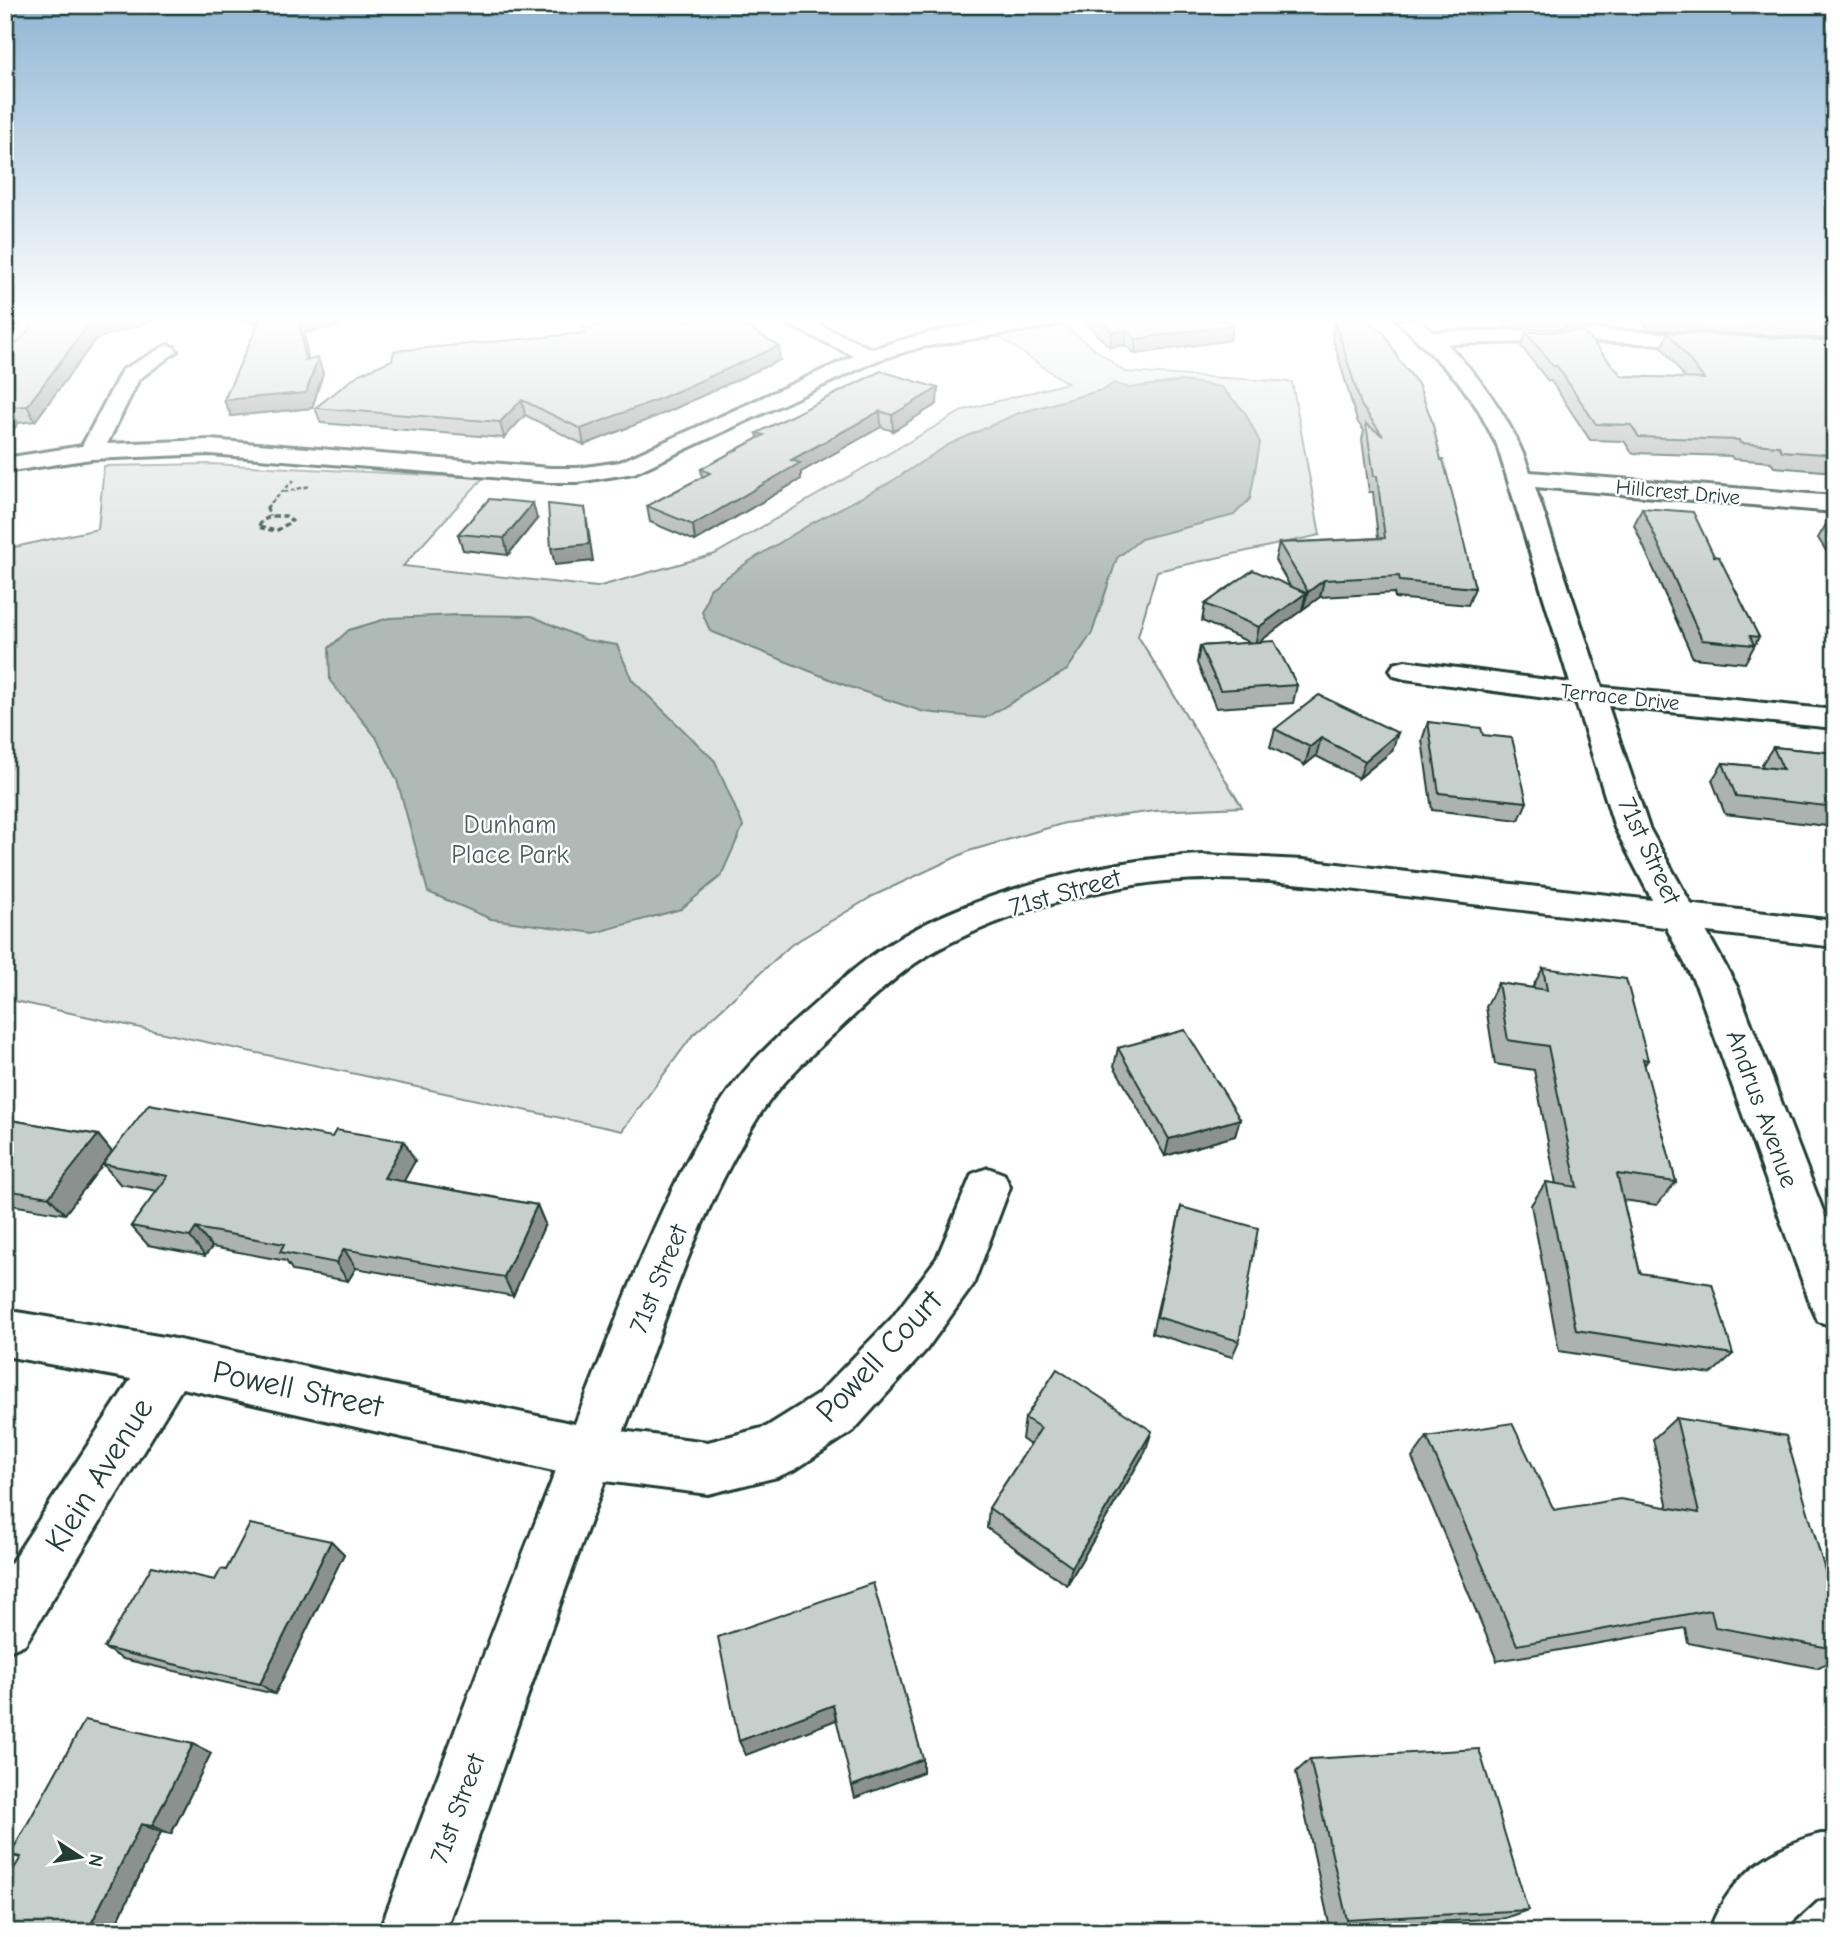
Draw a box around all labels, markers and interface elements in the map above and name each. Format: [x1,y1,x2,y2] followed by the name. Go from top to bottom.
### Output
[1615,475,1741,509] street label: Hillcrest Drive
[1559,679,1681,715] street label: Terrace Drive
[1611,793,1687,911] street label: 71st Street
[451,810,569,870] park label: Dunham Place Park
[1006,862,1126,923] street label: 71st Street
[1720,1026,1804,1192] street label: Andrus Avenue
[624,1219,695,1338] street label: 71st Street
[808,1282,950,1430] street label: Powell Court
[210,1353,387,1425] street label: Powell Street
[37,1391,161,1559] street label: Klein Avenue
[424,1749,492,1868] street label: 71st Street
[46,1822,116,1892] north arrow
[84,1852,108,1869] text: N

